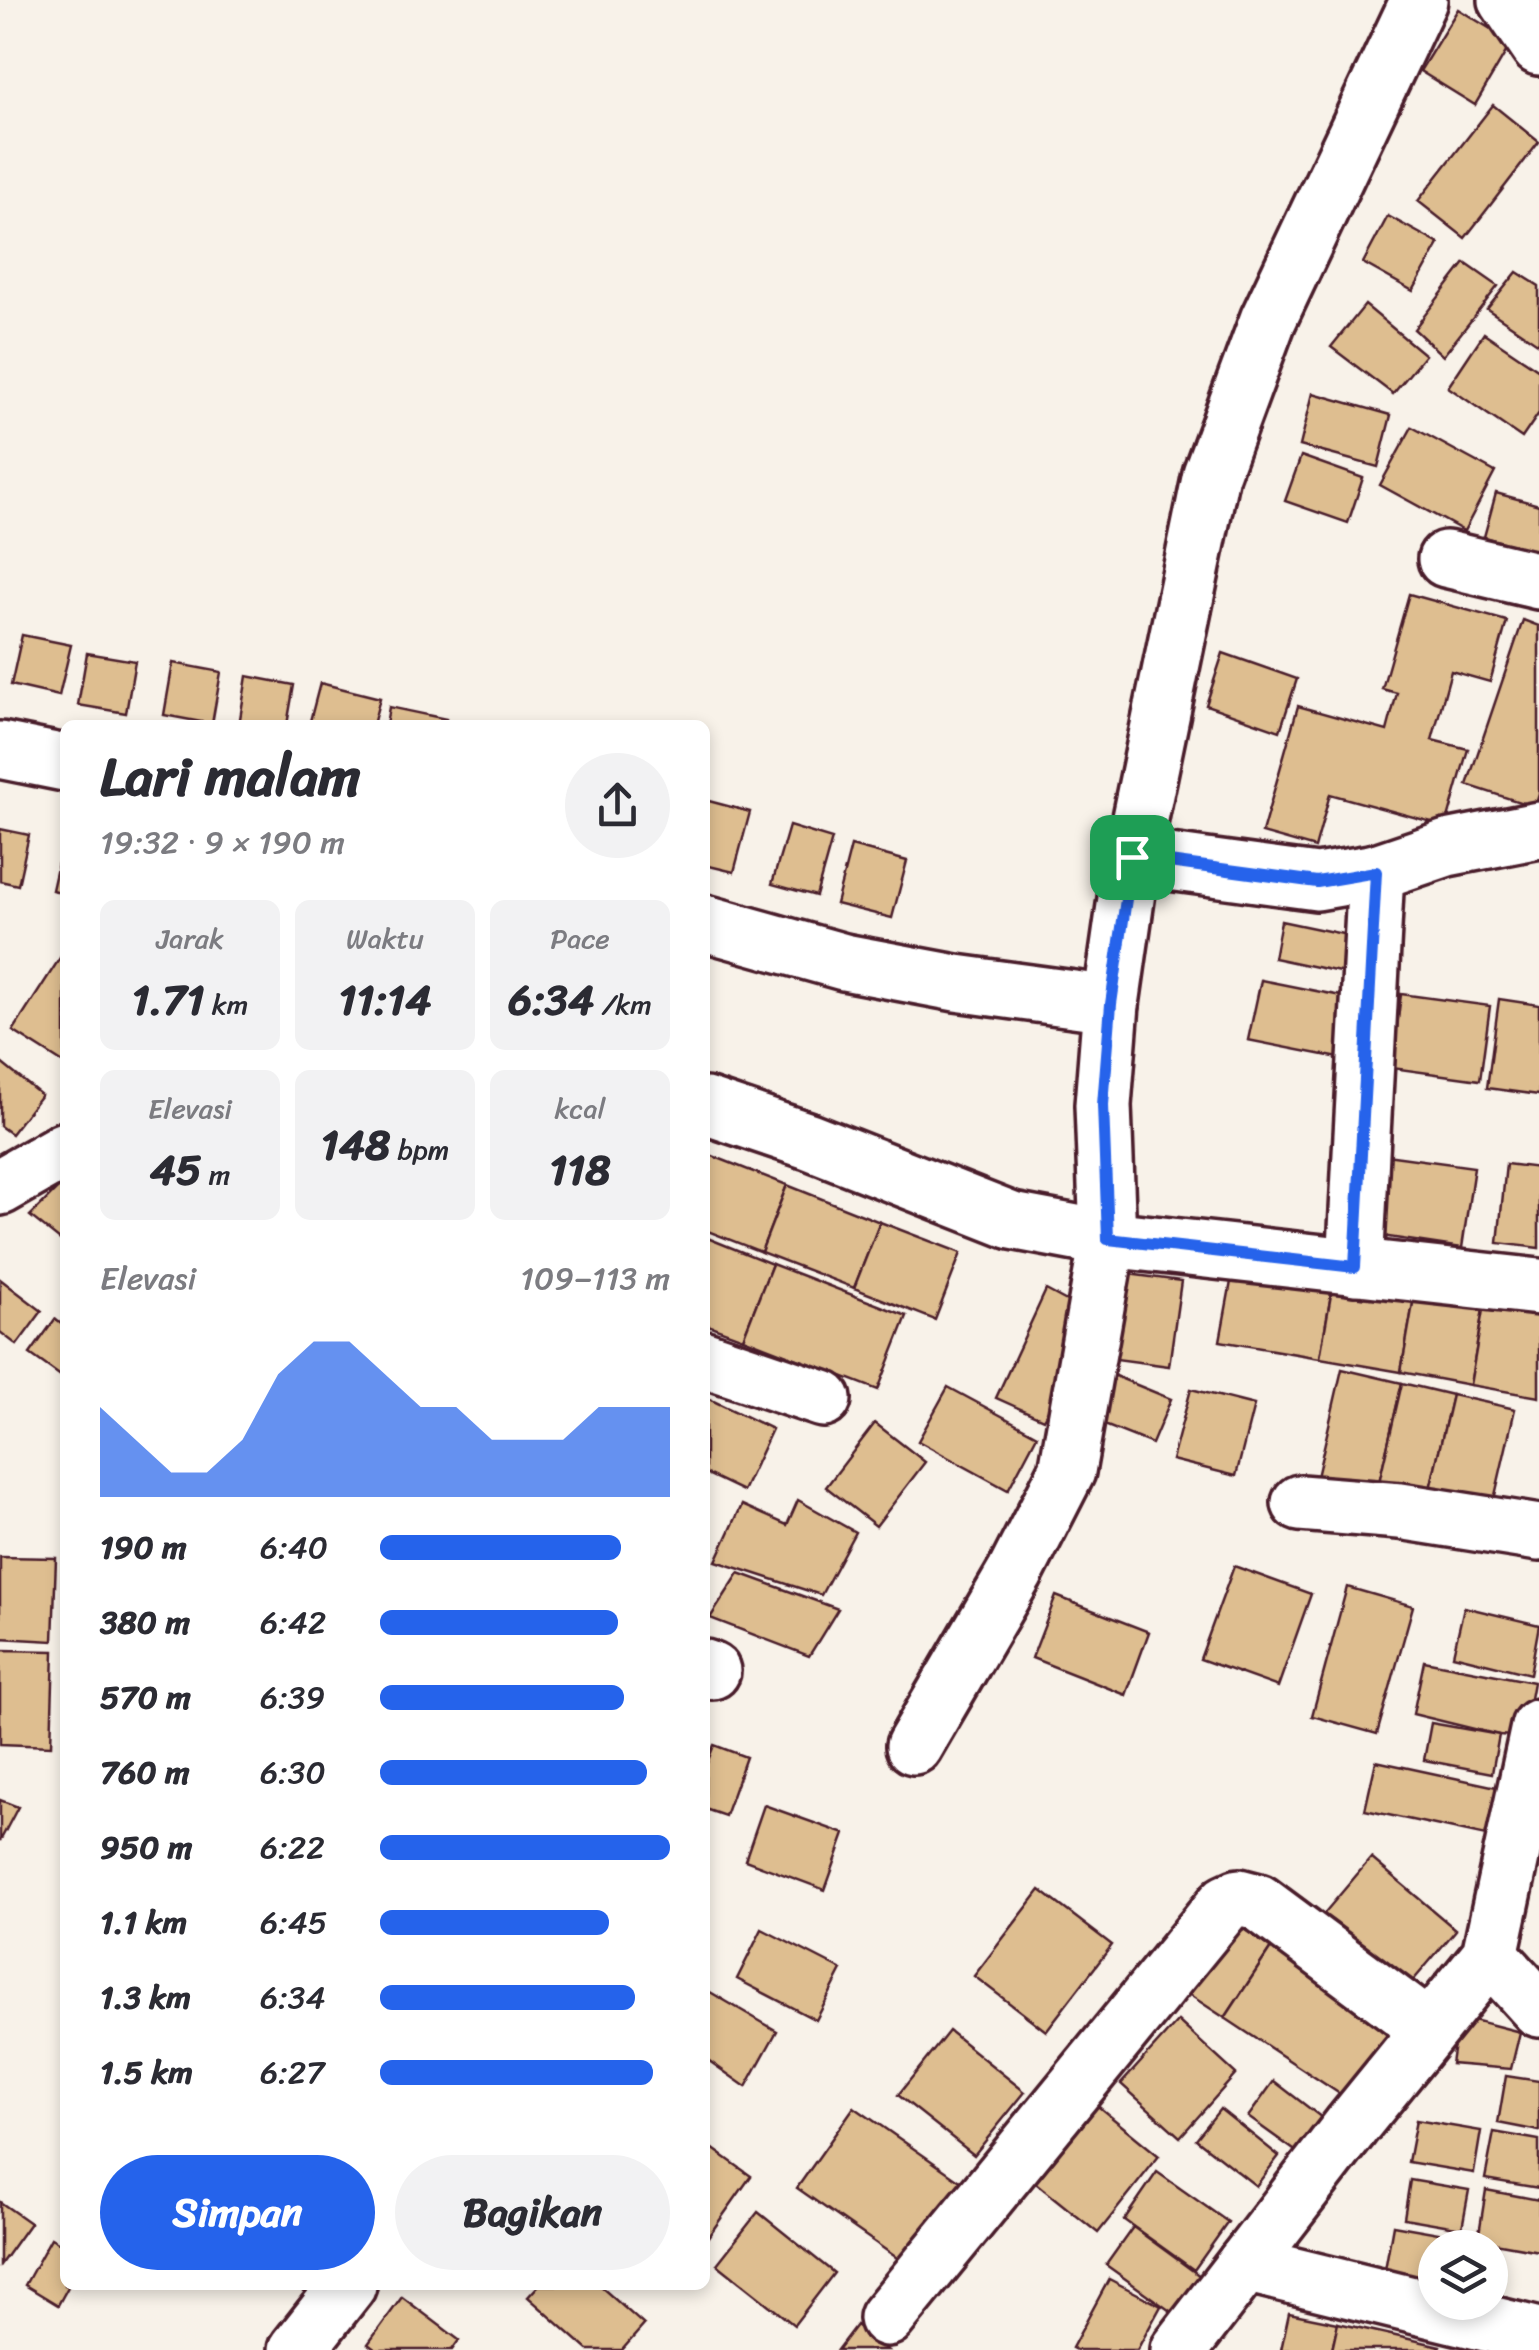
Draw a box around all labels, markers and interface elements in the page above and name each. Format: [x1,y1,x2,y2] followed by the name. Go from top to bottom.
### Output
[100,728,360,825] text: Lari malam
[565,753,670,858] button: share
[100,814,345,871] text: 19:32 · 9 × 190 m
[1090,815,1175,900] pin
[1105,830,1160,885] icon: arrive
[156,914,224,963] text: Jarak
[346,914,424,963] text: Waktu
[550,914,610,963] text: Pace
[132,963,205,1037] text: 1.71
[339,963,432,1037] text: 11:14
[508,963,594,1037] text: 6:34
[205,980,248,1029] text: km
[594,980,652,1029] text: /km
[148,1084,232,1133] text: Elevasi
[555,1084,605,1133] text: kcal
[321,1108,390,1182] text: 148
[390,1125,449,1174] text: bpm
[150,1133,202,1207] text: 45
[549,1133,611,1207] text: 118
[202,1150,230,1199] text: m
[100,1250,196,1307] text: Elevasi
[520,1250,670,1307] text: 109–113 m
[100,1519,187,1576] text: 190 m
[260,1519,328,1576] text: 6:40
[100,1594,190,1651] text: 380 m
[260,1594,326,1651] text: 6:42
[100,1669,191,1726] text: 570 m
[260,1669,325,1726] text: 6:39
[100,1744,190,1801] text: 760 m
[260,1744,326,1801] text: 6:30
[100,1819,192,1876] text: 950 m
[260,1819,325,1876] text: 6:22
[100,1894,187,1951] text: 1.1 km
[260,1894,327,1951] text: 6:45
[100,1969,191,2026] text: 1.3 km
[260,1969,325,2026] text: 6:34
[100,2044,193,2101] text: 1.5 km
[260,2044,325,2101] text: 6:27
[100,2155,375,2270] button: Simpan
[395,2155,670,2270] button: Bagikan
[1418,2230,1508,2320] map controls
[1418,2230,1508,2320] button: layers

